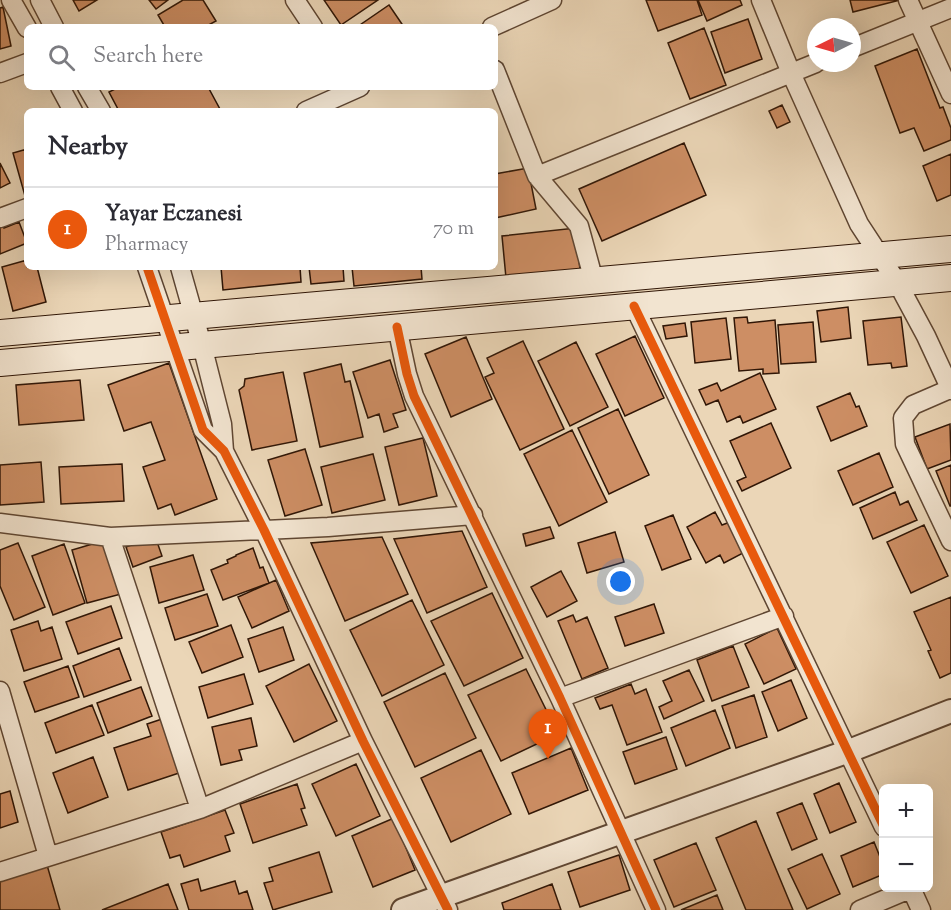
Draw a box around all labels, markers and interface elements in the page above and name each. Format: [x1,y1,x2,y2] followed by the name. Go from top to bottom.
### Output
[807,18,861,72] north arrow
[24,24,498,90] search box
[45,41,78,74] icon: search
[93,41,203,73] text: Search here
[48,129,128,166] text: Nearby
[105,199,242,231] text: Yayar Eczanesi
[64,215,71,244] text: 1
[433,215,474,244] text: 70 m
[105,231,188,260] text: Pharmacy
[606,567,635,596] your location
[528,710,568,759] pin: 1
[879,784,933,892] map controls
[879,784,933,838] button: +
[879,838,933,892] button: −

